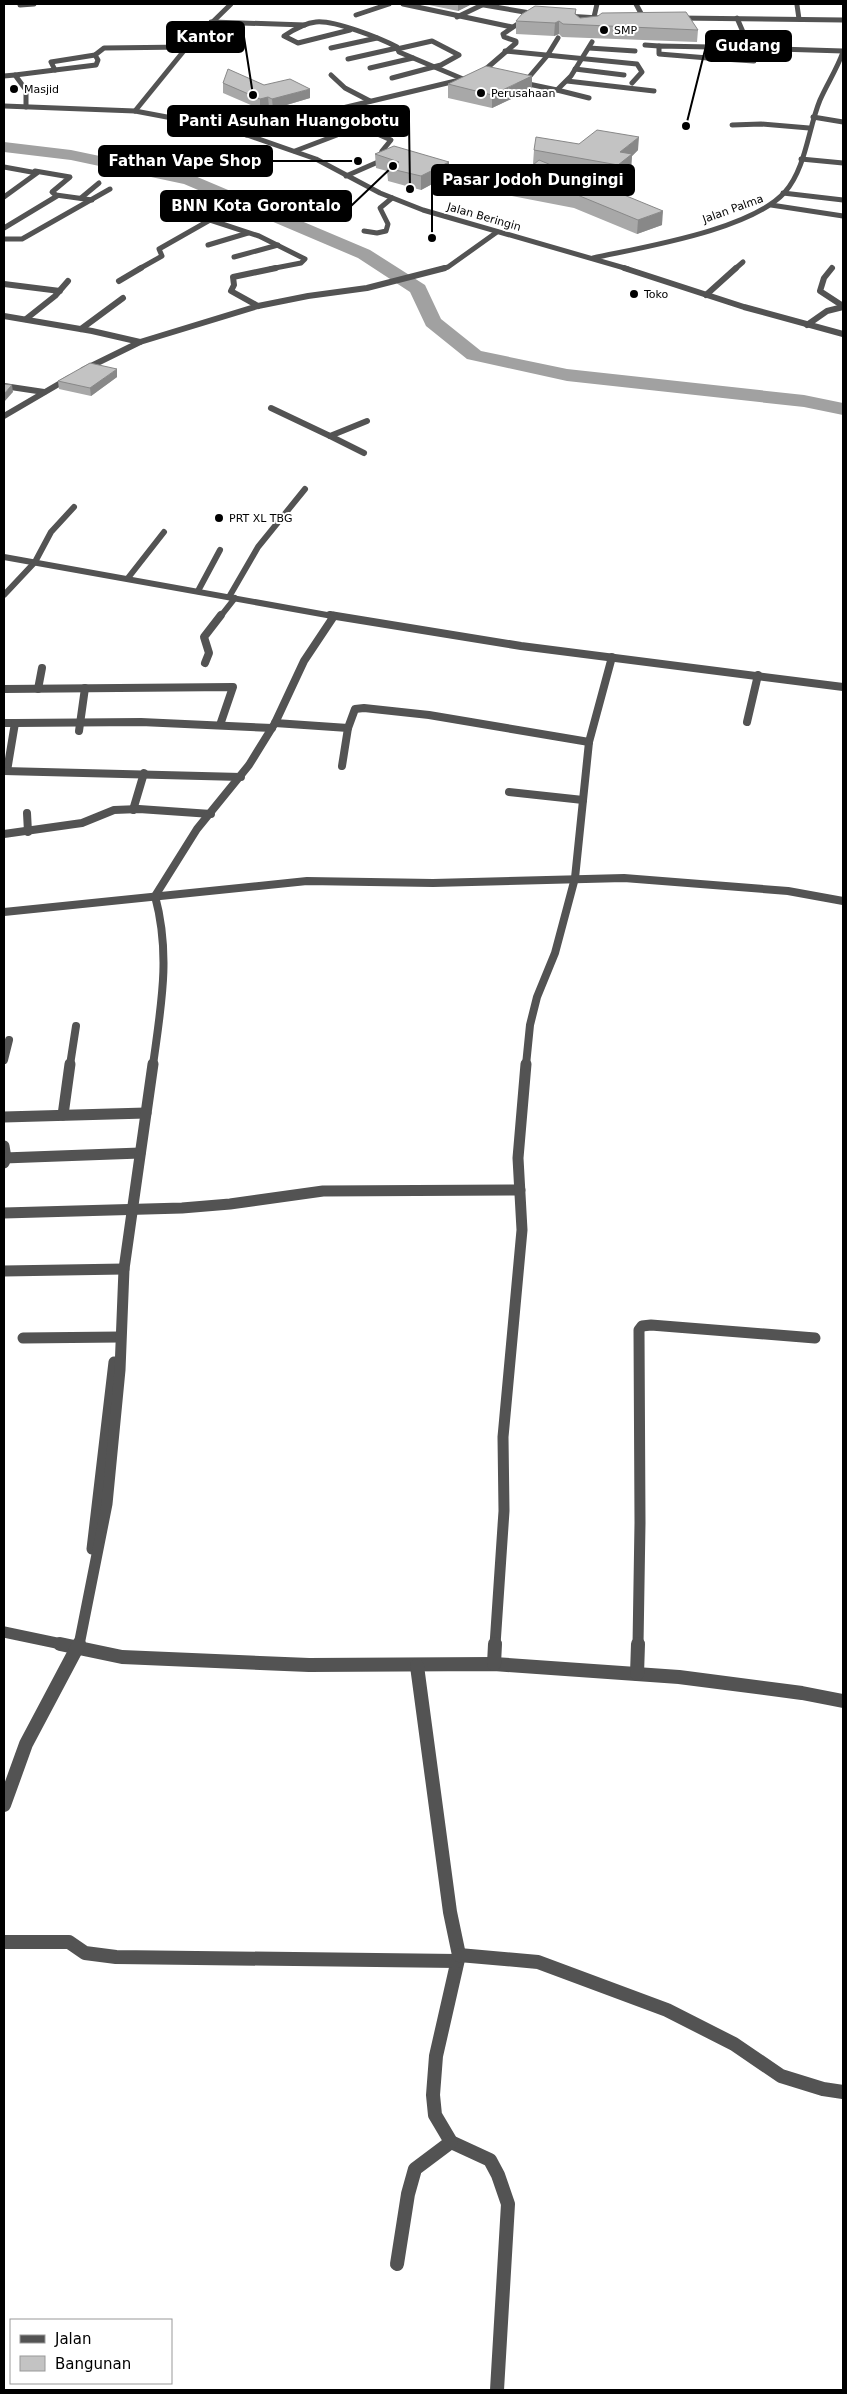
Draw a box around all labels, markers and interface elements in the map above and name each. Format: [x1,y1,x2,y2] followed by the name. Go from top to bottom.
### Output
[167,22,244,52] callout: Kantor
[598,24,610,36] marker: SMP
[614,24,637,37] place label: SMP
[176,28,234,46] text: Kantor
[706,31,791,61] callout: Gudang
[715,37,781,55] text: Gudang
[8,83,20,95] marker: Masjid
[24,83,59,96] place label: Masjid
[475,87,487,99] marker: Perusahaan
[491,87,555,100] place label: Perusahaan
[168,106,409,136] callout: Panti Asuhan Huangobotu
[179,112,399,130] text: Panti Asuhan Huangobotu
[99,146,272,176] callout: Fathan Vape Shop
[109,152,262,170] text: Fathan Vape Shop
[432,165,634,195] callout: Pasar Jodoh Dungingi
[442,171,624,189] text: Pasar Jodoh Dungingi
[161,191,351,221] callout: BNN Kota Gorontalo
[700,192,765,226] street label: Jalan Palma
[171,197,341,215] text: BNN Kota Gorontalo
[445,200,522,234] street label: Jalan Beringin
[628,288,640,300] marker: Toko
[643,288,669,301] place label: Toko
[213,512,225,524] marker: PRT XL TBG
[229,512,292,525] place label: PRT XL TBG
[10,2319,172,2384] legend
[54,2330,91,2348] text: Jalan
[55,2355,131,2373] text: Bangunan

